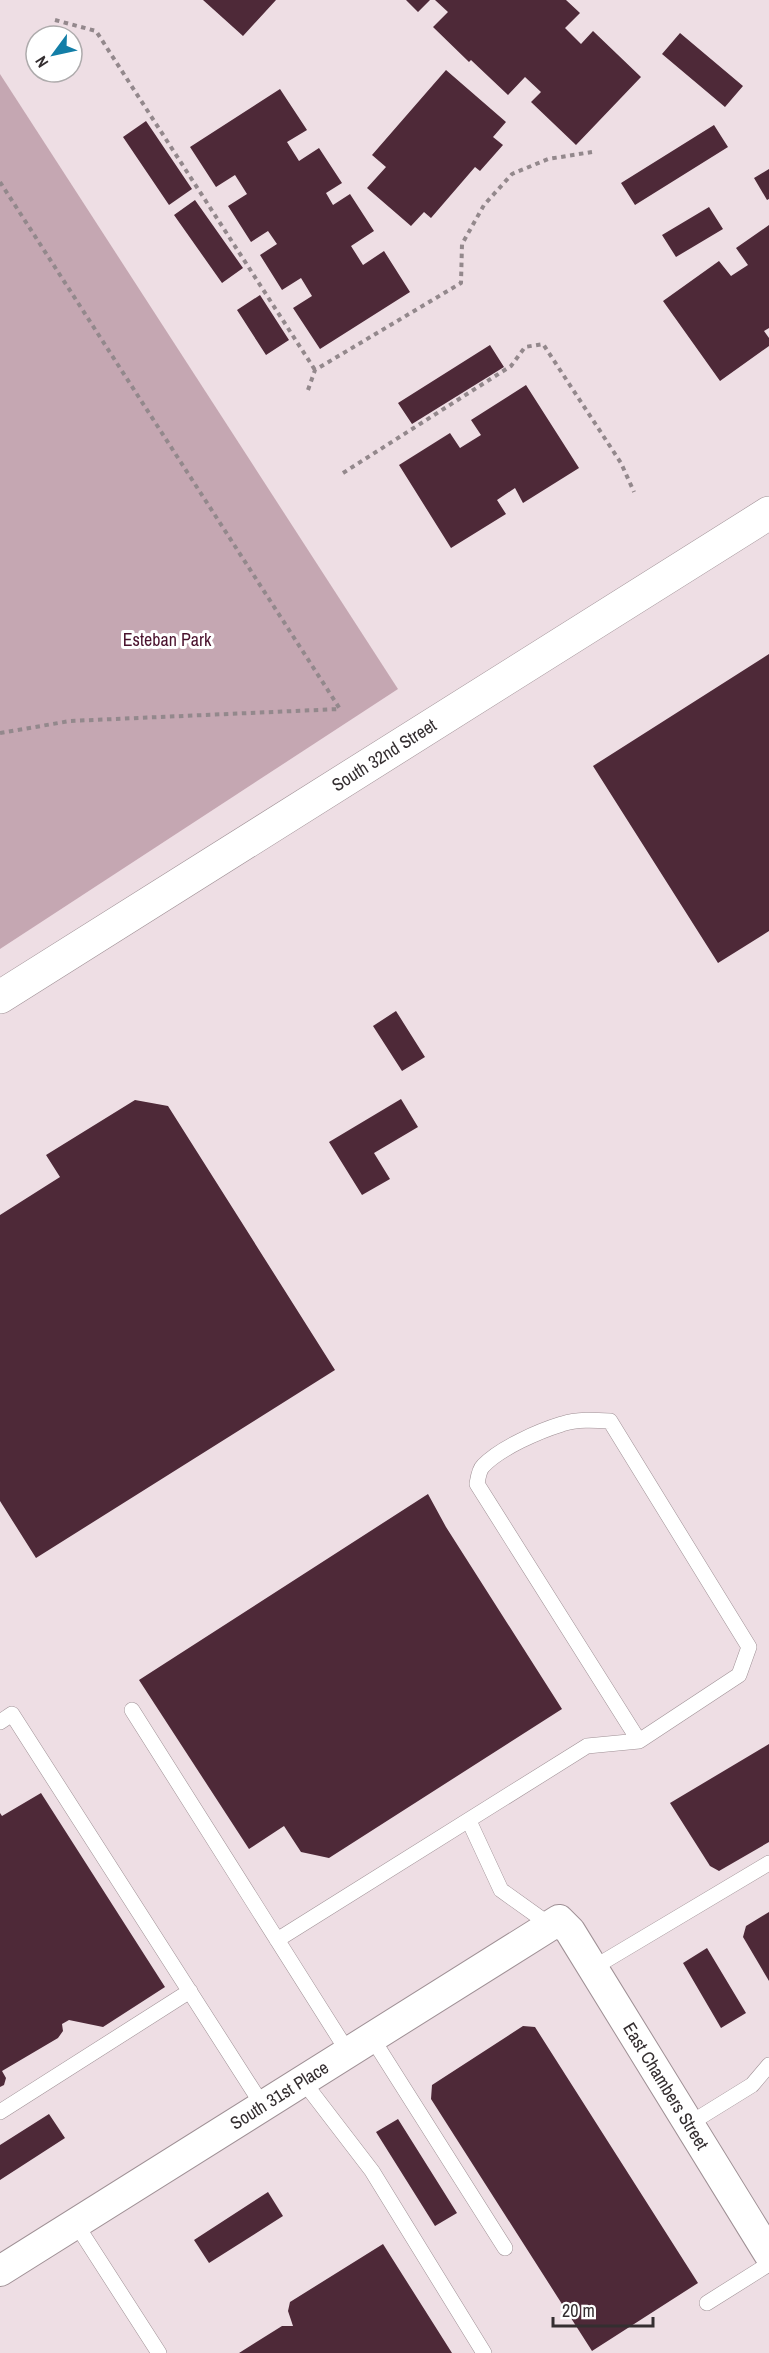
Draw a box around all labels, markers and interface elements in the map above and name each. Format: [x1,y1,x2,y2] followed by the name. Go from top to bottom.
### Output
[24,24,84,84] north arrow
[30,52,53,72] text: N
[123,627,212,652] park label: Esteban Park
[327,712,441,797] street label: South 32nd Street
[617,2018,715,2154] street label: East Chambers Street
[225,2055,333,2135] street label: South 31st Place
[553,2290,654,2328] scale bar
[562,2298,595,2323] text: 20 m

